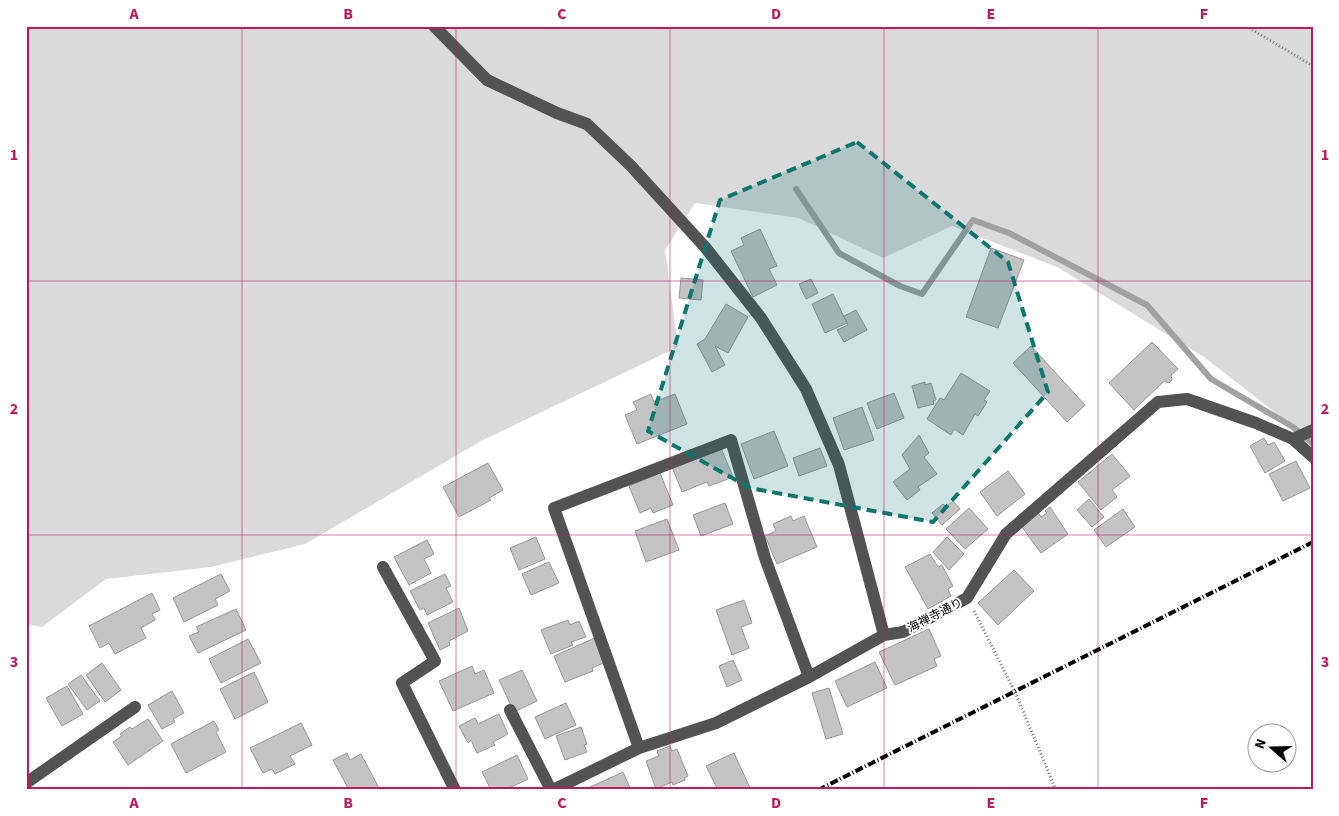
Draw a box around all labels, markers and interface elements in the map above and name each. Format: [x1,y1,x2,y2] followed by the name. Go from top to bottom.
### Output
[128,3,139,25] text: A
[343,3,353,25] text: B
[557,3,567,25] text: C
[771,3,781,25] text: D
[987,3,995,25] text: E
[1200,3,1208,25] text: F
[10,144,18,166] text: 1
[1321,144,1329,166] text: 1
[10,398,18,420] text: 2
[1321,398,1329,420] text: 2
[905,594,966,637] street label: 海禅寺通り
[10,651,18,673] text: 3
[1321,651,1329,673] text: 3
[1246,724,1296,774] north arrow
[1250,736,1272,752] text: N
[128,792,139,814] text: A
[343,792,353,814] text: B
[557,792,567,814] text: C
[771,792,781,814] text: D
[987,792,995,814] text: E
[1200,792,1208,814] text: F

